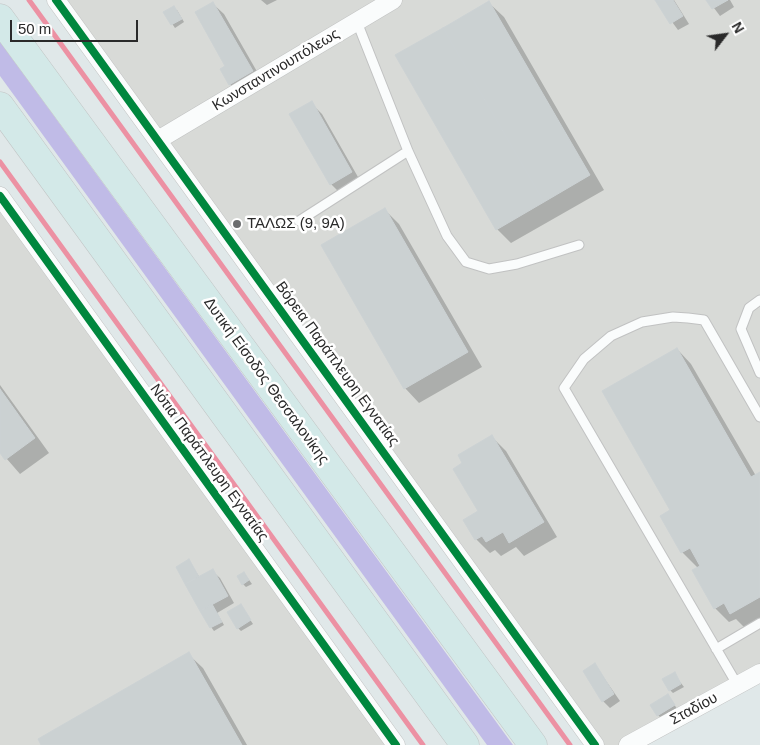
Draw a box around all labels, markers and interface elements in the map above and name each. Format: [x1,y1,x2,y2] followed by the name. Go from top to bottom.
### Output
[12,10,140,42] scale bar
[700,10,750,60] north arrow
[729,19,747,36] text: N
[18,20,51,37] text: 50 m
[209,25,343,115] street label: Κωνσταντινουπόλεως
[247,215,345,233] place label: ΤΑΛΩΣ (9, 9Α)
[231,218,243,230] marker: ΤΑΛΩΣ (9, 9Α)
[271,278,403,450] street label: Βόρεια Παράπλευρη Εγνατίας
[199,294,333,468] street label: Δυτική Είσοδος Θεσσαλονίκης
[146,381,272,545] street label: Νότια Παράπλευρη Εγνατίας
[667,689,721,729] street label: Σταδίου

